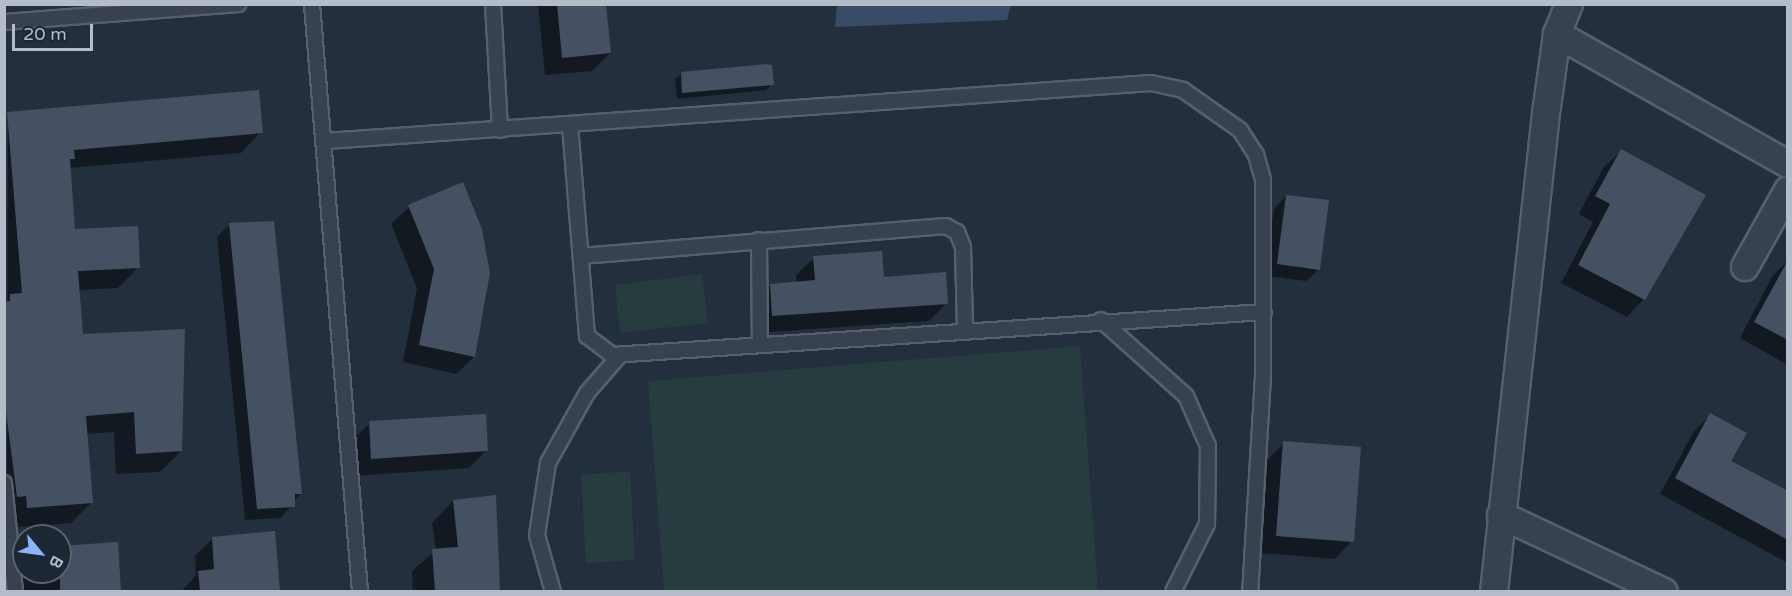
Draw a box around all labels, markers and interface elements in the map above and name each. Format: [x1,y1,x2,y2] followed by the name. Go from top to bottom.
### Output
[15,12,96,50] scale bar
[23,23,67,45] text: 20 m
[12,524,72,584] north arrow
[45,552,67,571] text: B

